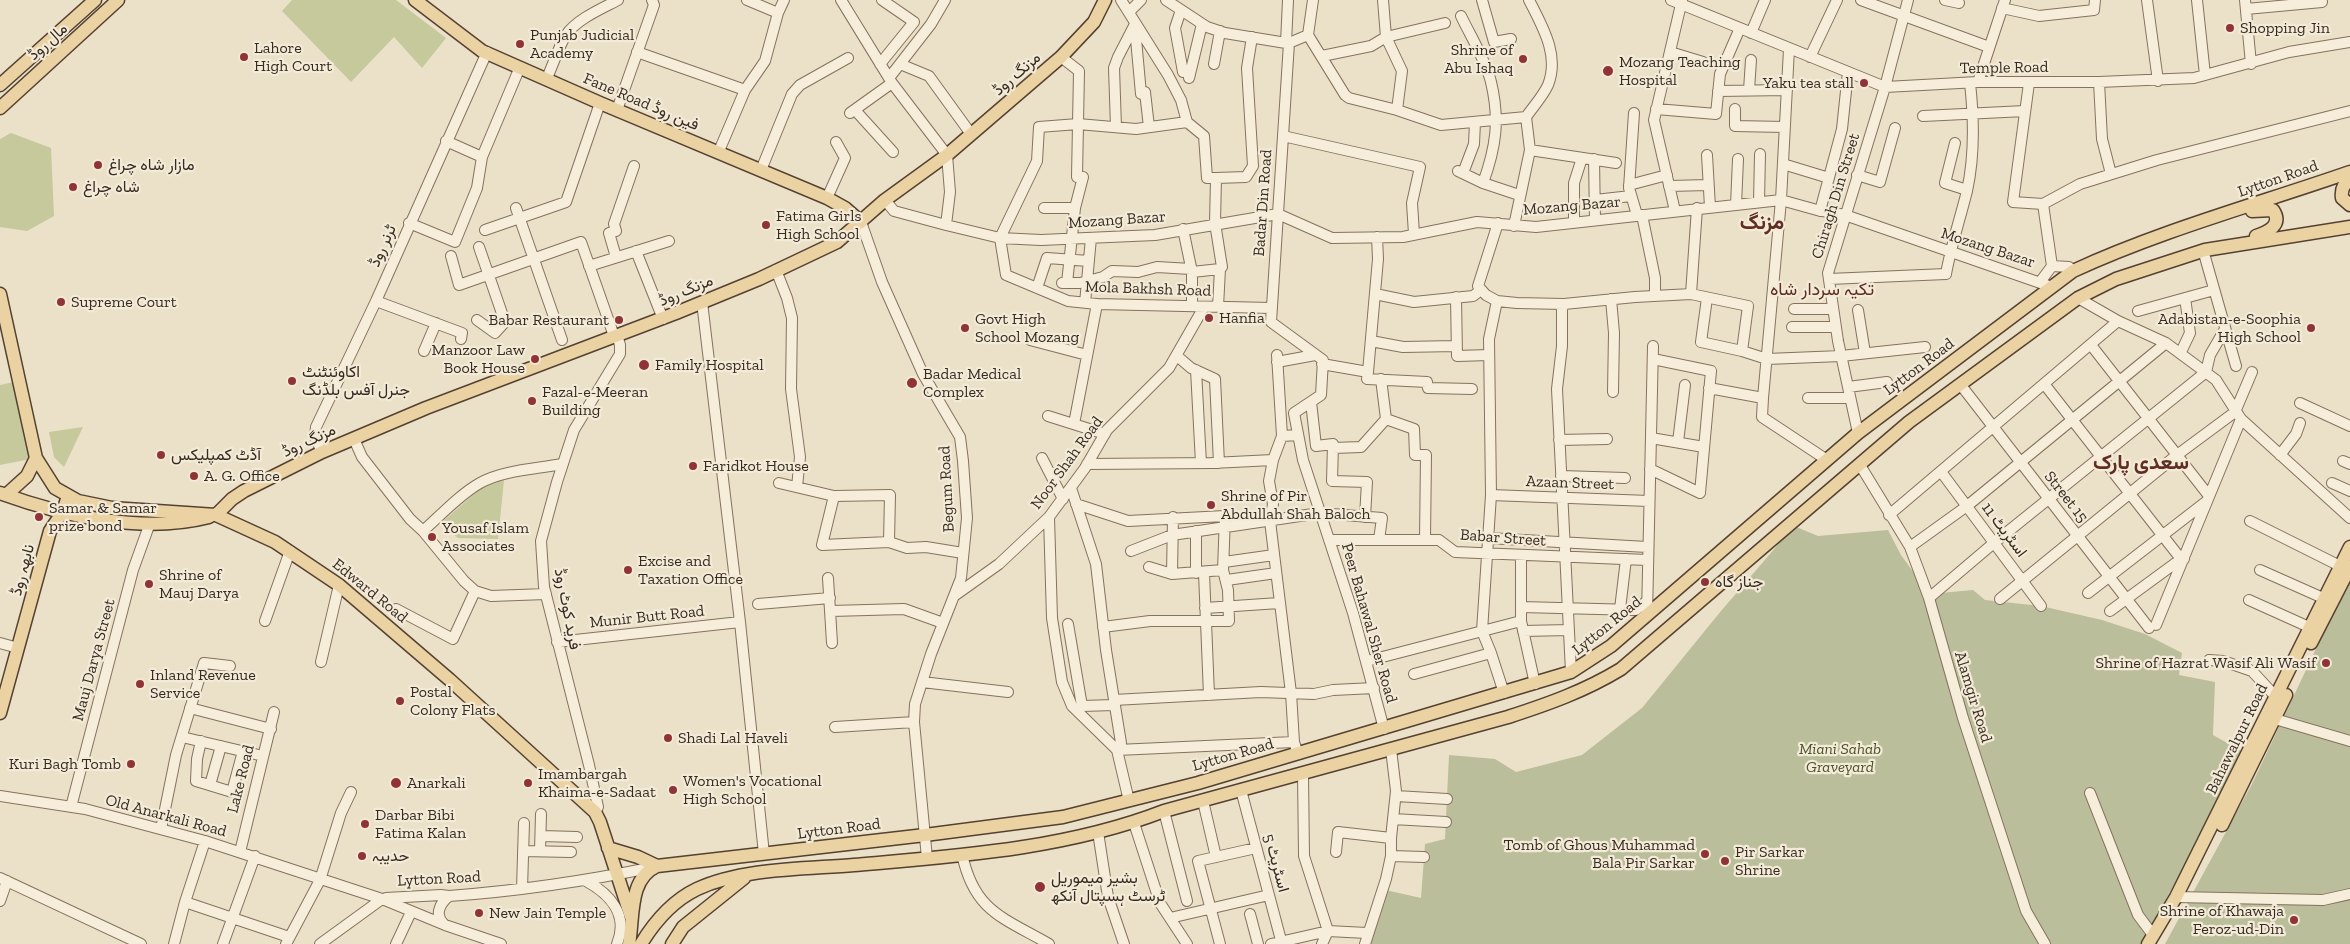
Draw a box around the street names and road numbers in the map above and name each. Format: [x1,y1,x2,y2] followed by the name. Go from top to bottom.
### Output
[24,19,72,65] street label: مال روڈ
[989,48,1045,100] street label: مزنگ روڈ
[1959,58,2049,78] street label: Temple Road
[580,69,702,135] street label: Fane Road فین روڈ
[1808,131,1864,261] street label: Chiragh Din Street
[1250,149,1276,257] street label: Badar Din Road
[2235,156,2321,202] street label: Lytton Road
[1522,192,1622,220] street label: Mozang Bazar
[1067,207,1167,233] street label: Mozang Bazar
[365,222,401,270] street label: ٹرنر روڈ
[1938,224,2038,272] street label: Mozang Bazar
[656,271,716,311] street label: مزنگ روڈ
[1085,277,1211,301] street label: Mola Bakhsh Road
[1880,334,1958,400] street label: Lytton Road
[1027,413,1107,513] street label: Noor Shah Road
[279,420,339,462] street label: مزنگ روڈ
[935,445,959,533] street label: Begum Road
[2040,467,2092,527] street label: Street 15
[1526,472,1614,494] street label: Azaan Street
[1977,499,2031,561] street label: اسٹریٹ 11
[1459,525,1547,551] street label: Babar Street
[1337,541,1401,705] street label: Peer Bahawal Sher Road
[7,542,39,598] street label: نابھہ روڈ
[328,555,412,627] street label: Edward Road
[550,567,584,651] street label: فرید کوٹ روڈ
[1568,592,1646,660] street label: Lytton Road
[68,597,120,723] street label: Mauj Darya Street
[589,601,705,633] street label: Munir Butt Road
[1950,649,1996,745] street label: Alamgir Road
[2202,681,2272,797] street label: Bahawalpur Road
[1190,734,1276,776] street label: Lytton Road
[223,743,259,815] street label: Lake Road
[103,791,229,841] street label: Old Anarkali Road
[796,814,882,844] street label: Lytton Road
[1259,832,1293,894] street label: اسٹریٹ 5
[397,867,481,891] street label: Lytton Road

